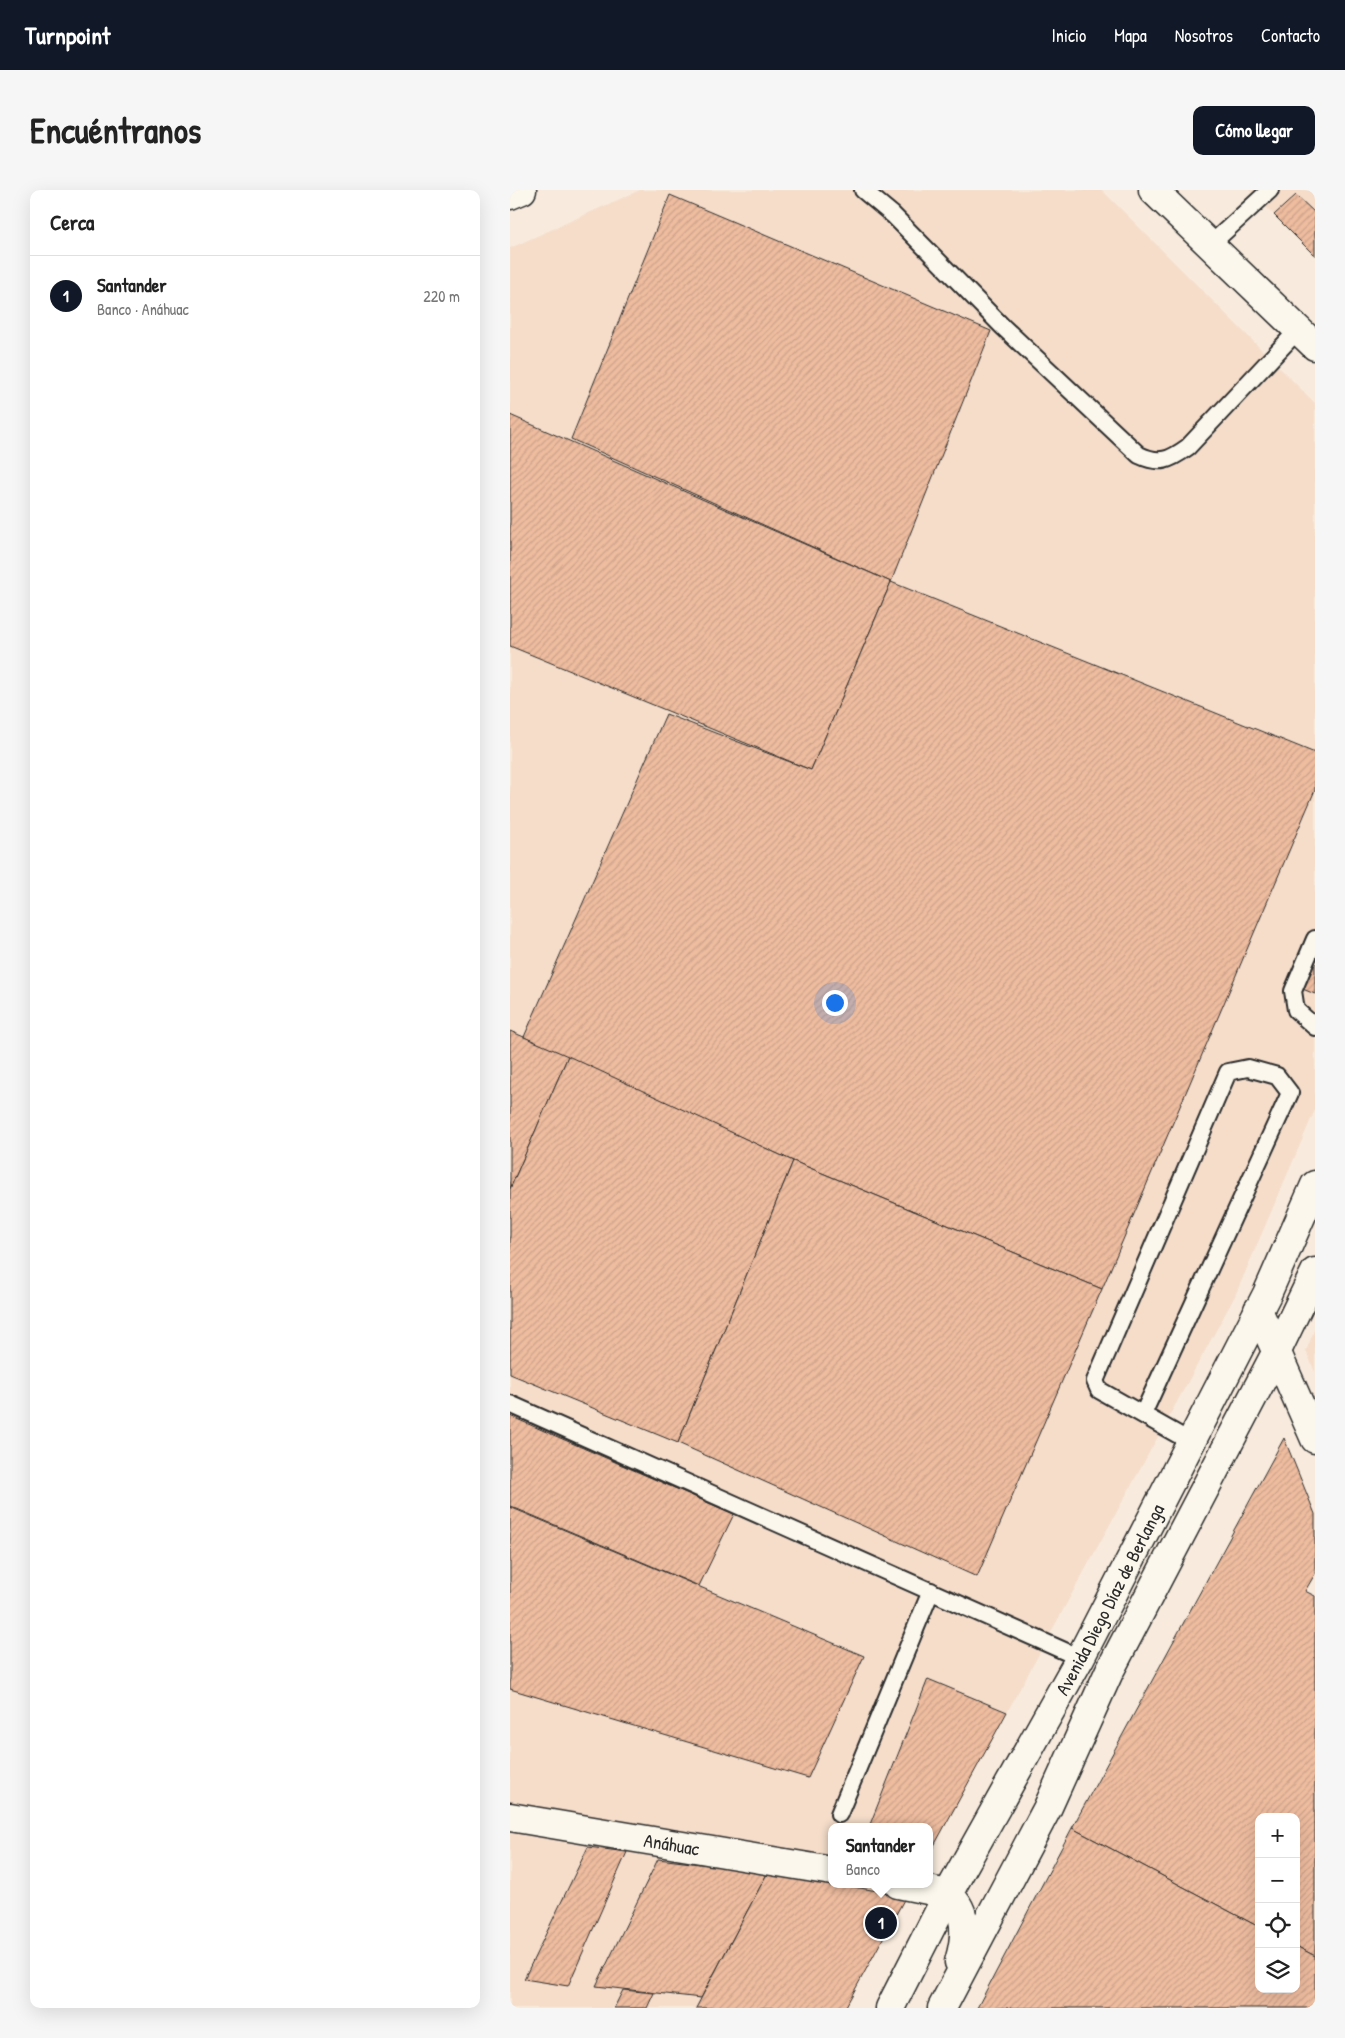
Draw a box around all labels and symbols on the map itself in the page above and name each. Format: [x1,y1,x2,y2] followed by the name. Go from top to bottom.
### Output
[822,990,848,1016] your location
[1049,1499,1170,1700] street label: Avenida Diego Díaz de Berlanga
[642,1827,702,1862] street label: Anáhuac
[865,1904,897,1942] pin: 1

